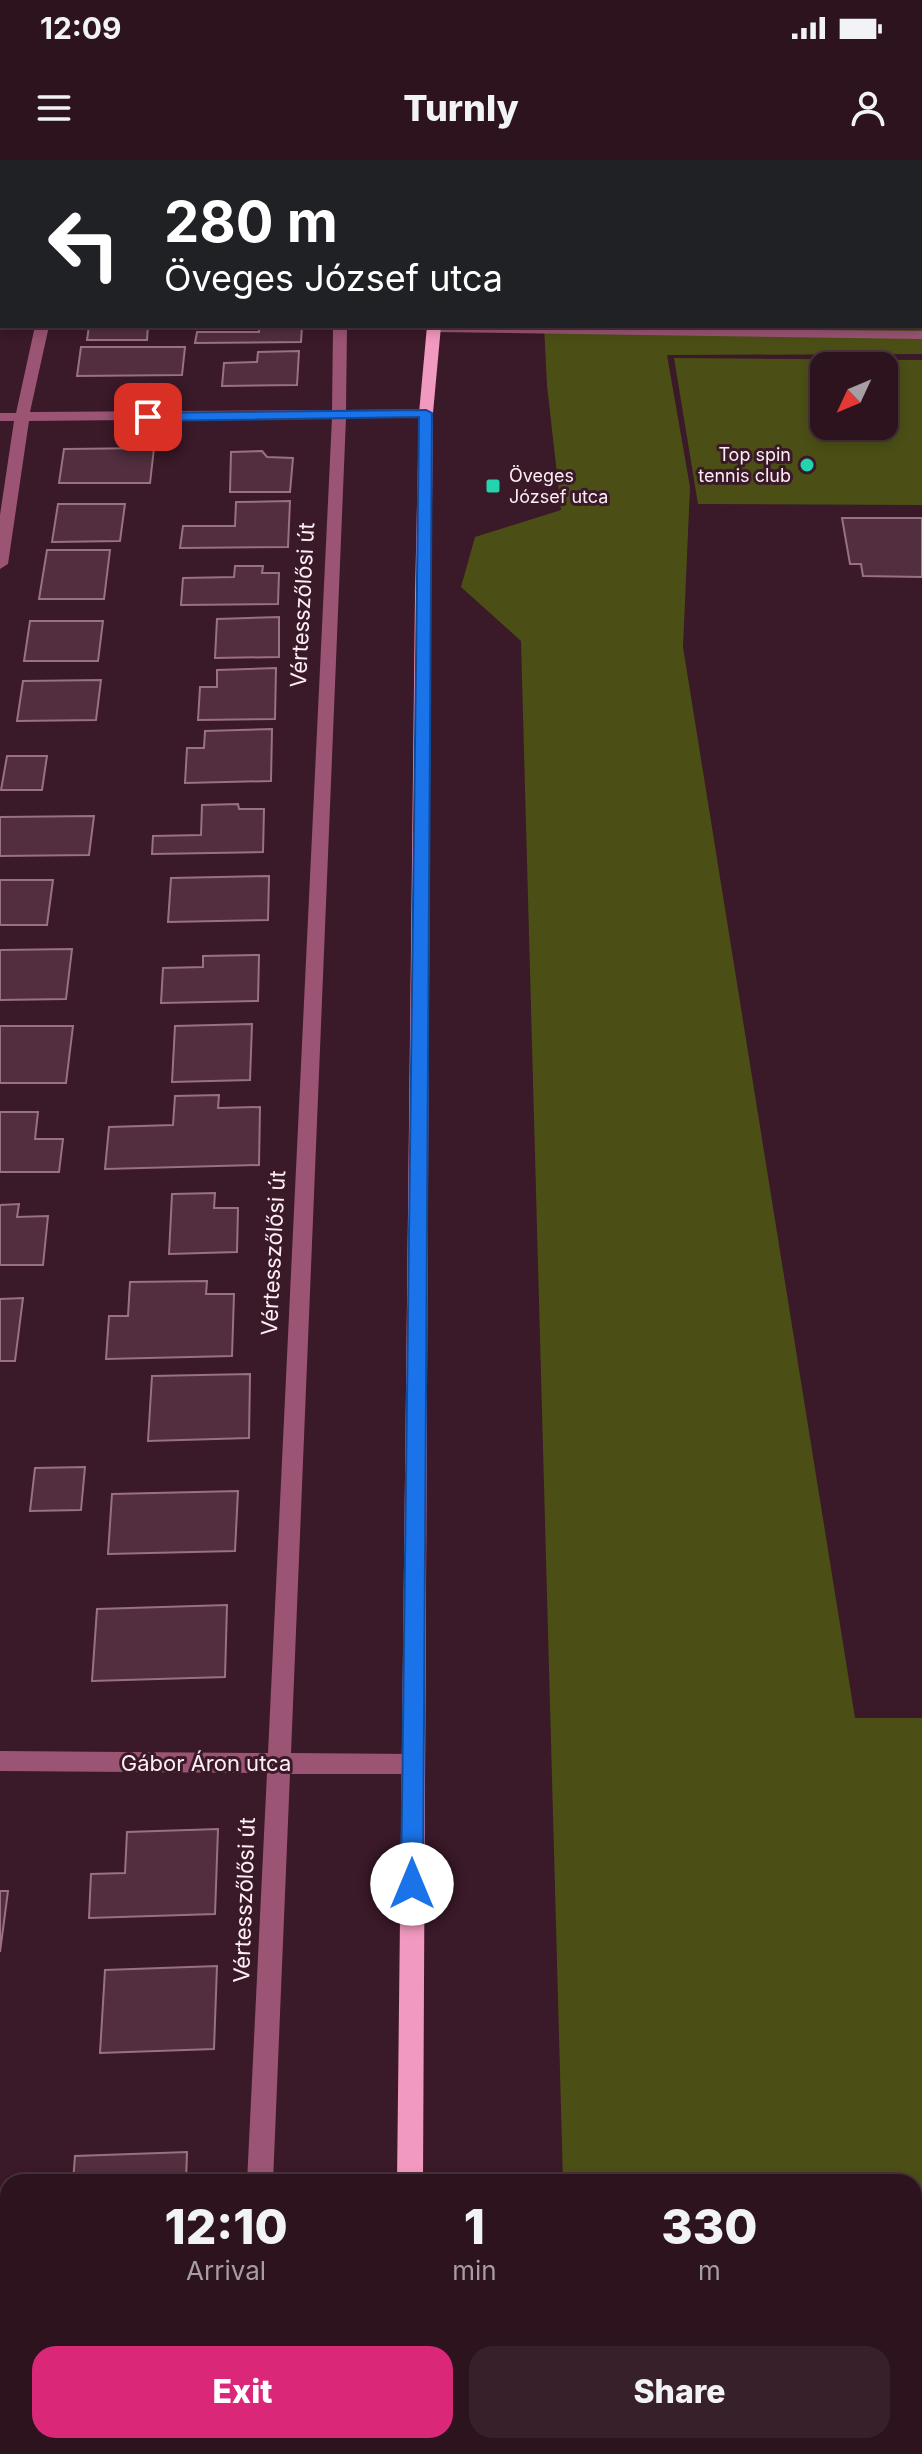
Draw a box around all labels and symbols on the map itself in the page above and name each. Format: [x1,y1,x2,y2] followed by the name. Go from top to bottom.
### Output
[810,352,898,440] north arrow
[114,383,182,451] pin
[698,444,791,486] place label: Top spin tennis club
[798,456,816,474] marker: Top spin tennis club
[509,464,608,507] place label: Öveges József utca
[484,477,502,495] marker: Öveges József utca
[285,522,319,688] street label: Vértesszőlősi út
[256,1170,290,1336] street label: Vértesszőlősi út
[121,1750,291,1776] street label: Gábor Áron utca
[228,1817,260,1983] street label: Vértesszőlősi út
[370,1842,454,1926] position arrow

